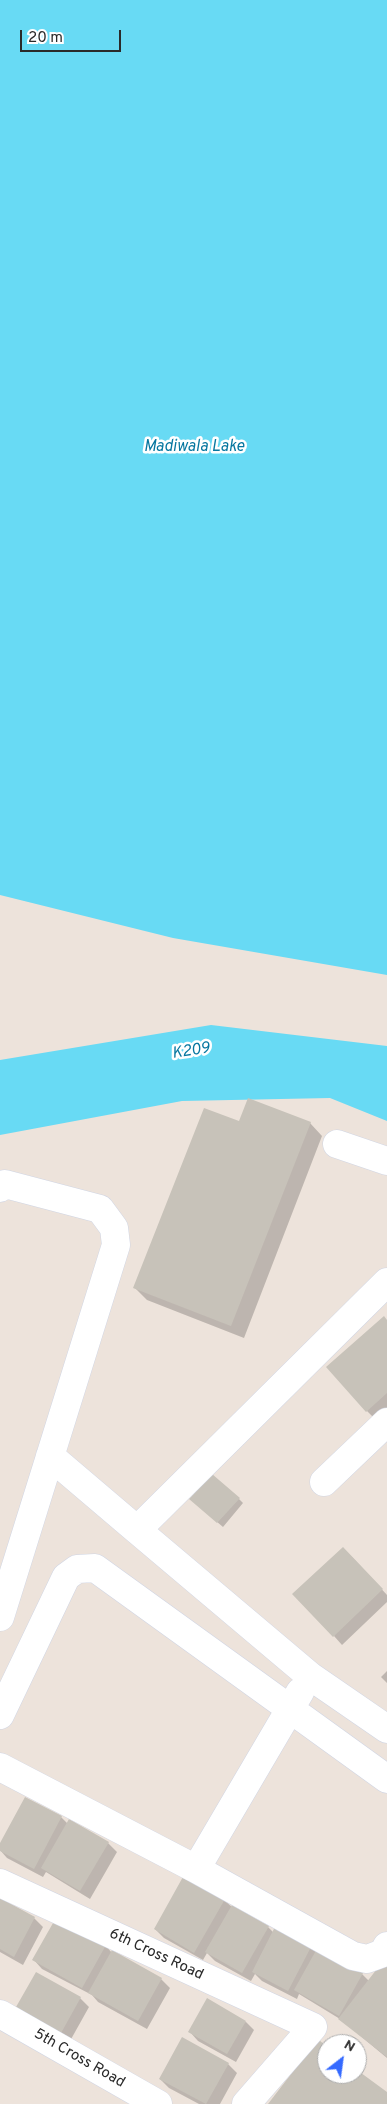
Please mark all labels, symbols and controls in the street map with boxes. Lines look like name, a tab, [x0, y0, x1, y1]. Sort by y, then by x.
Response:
scale bar	[22, 20, 124, 52]
text: 20 m	[28, 29, 63, 48]
water label: Madiwala Lake	[144, 438, 244, 458]
water label: K209	[171, 1040, 211, 1064]
street label: 6th Cross Road	[106, 1925, 206, 1985]
street label: 5th Cross Road	[30, 2026, 128, 2092]
north arrow	[317, 2034, 367, 2084]
text: N	[341, 2037, 358, 2056]

